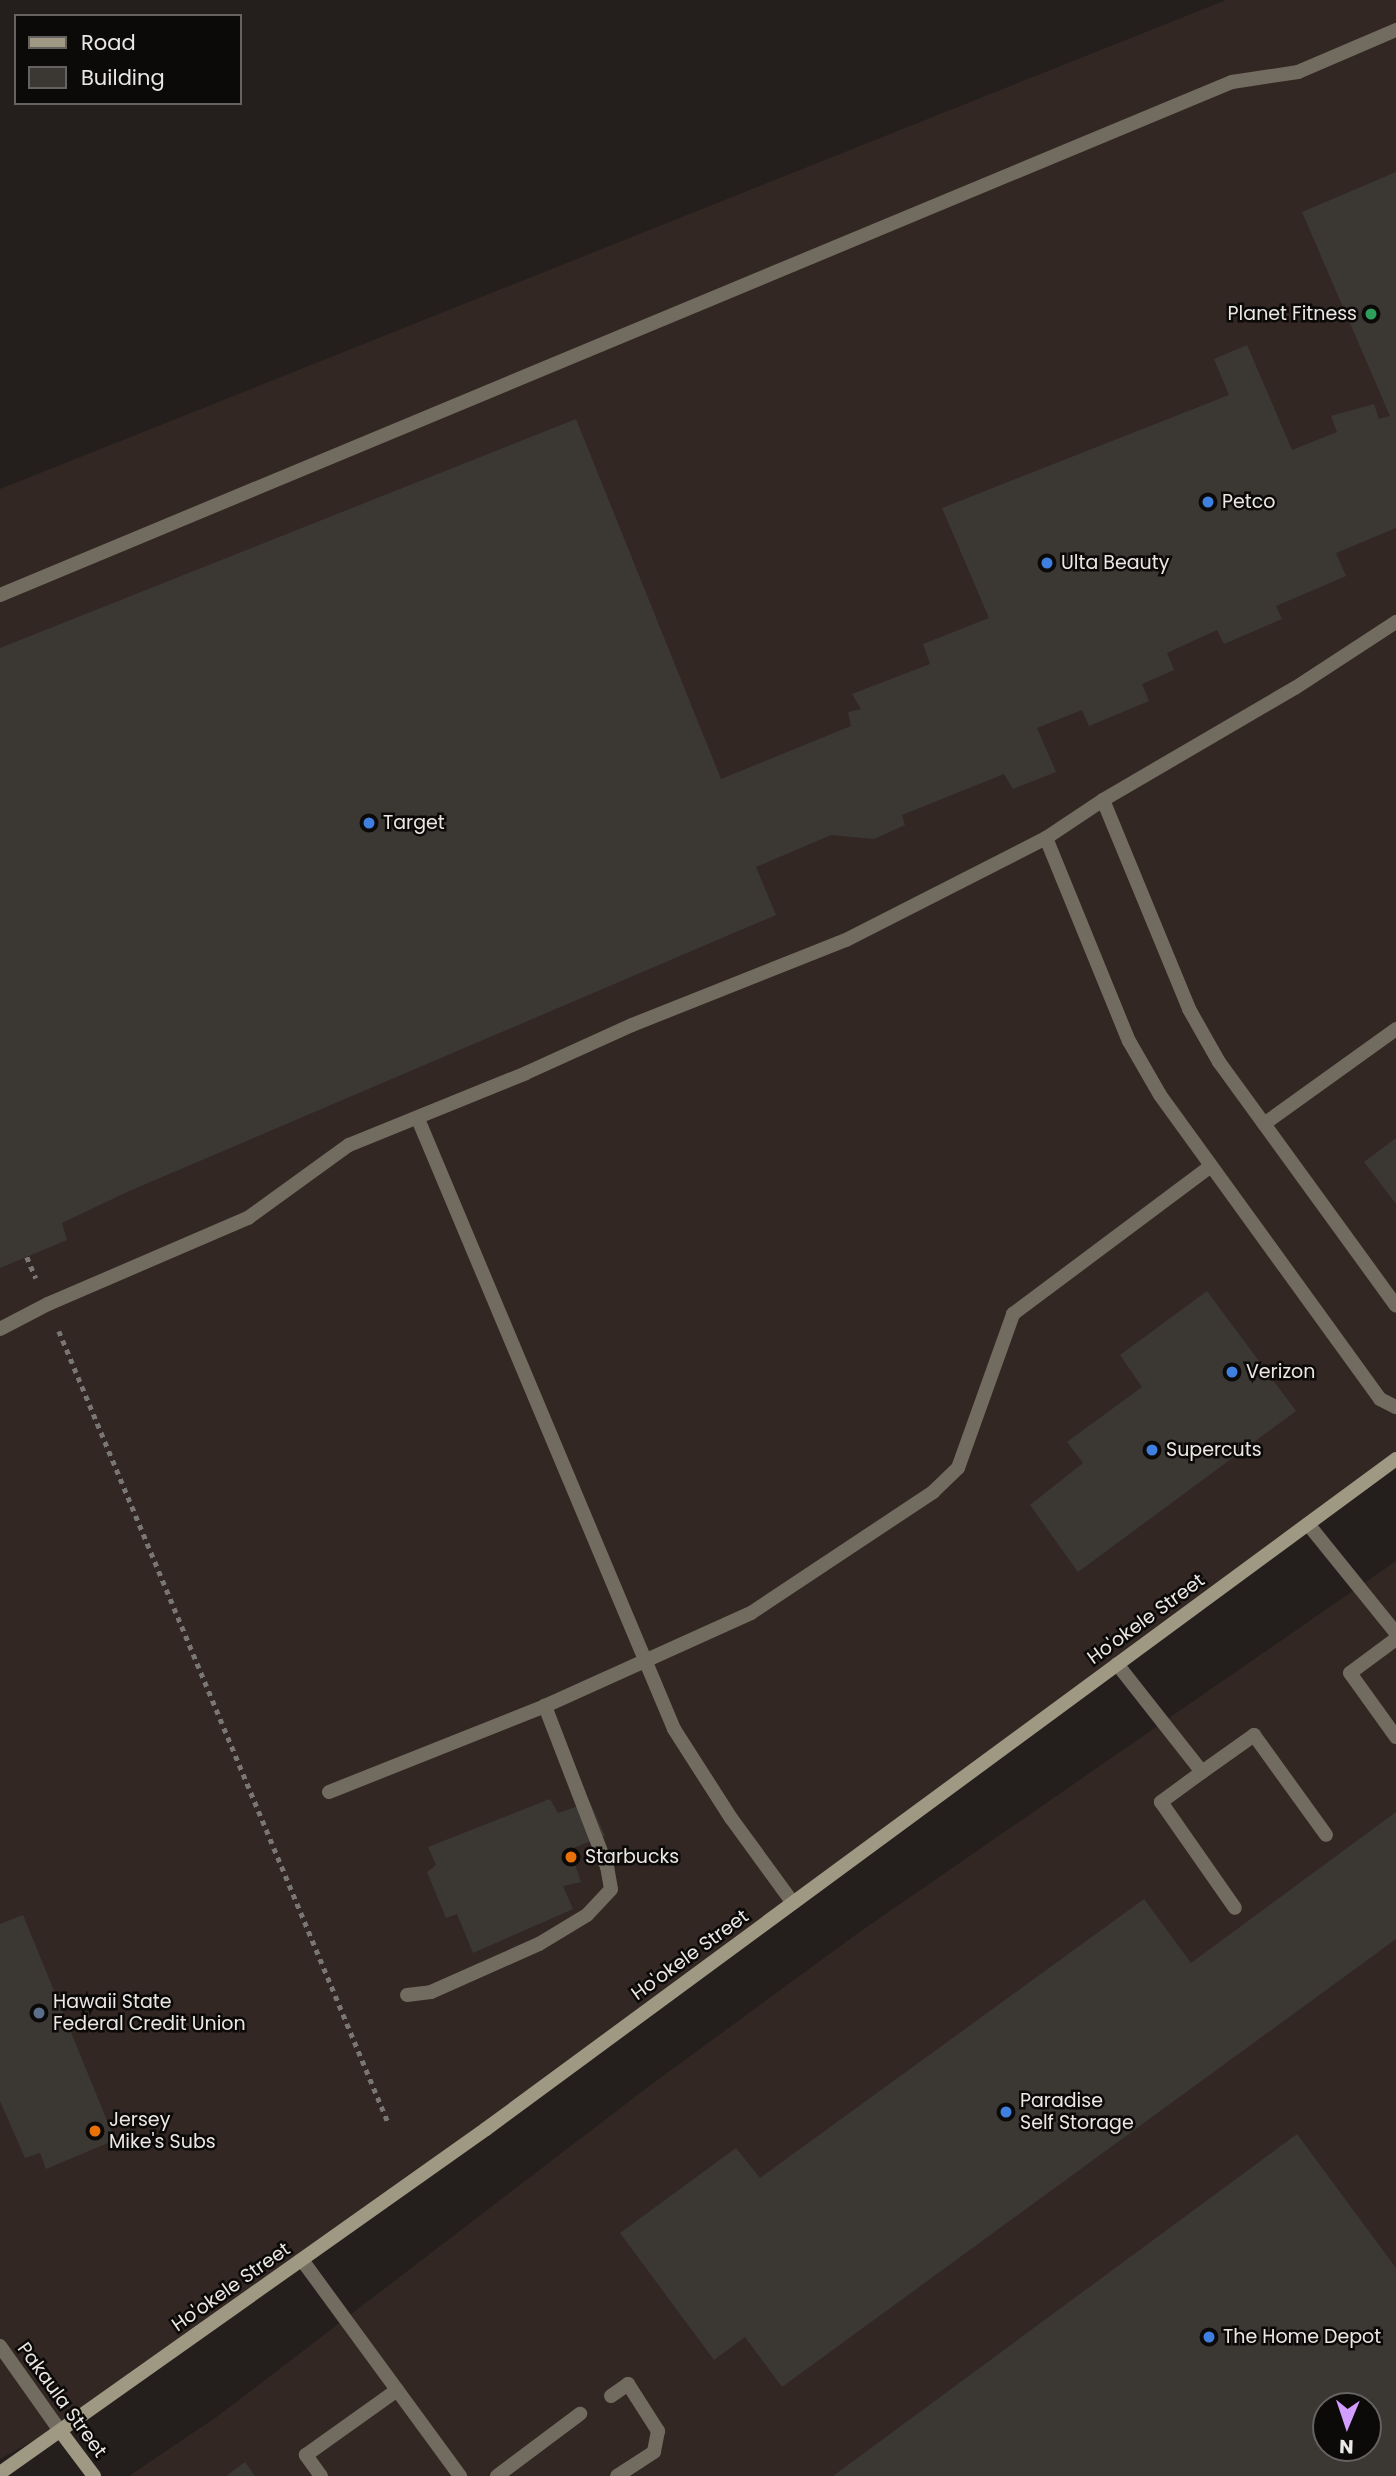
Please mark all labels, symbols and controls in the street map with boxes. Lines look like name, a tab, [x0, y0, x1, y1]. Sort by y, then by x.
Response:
legend	[14, 14, 242, 105]
text: Road	[81, 28, 136, 57]
text: Building	[81, 63, 165, 92]
place label: Planet Fitness	[1228, 303, 1357, 325]
marker: Planet Fitness	[1363, 306, 1379, 322]
place label: Petco	[1222, 491, 1275, 513]
marker: Petco	[1200, 494, 1216, 510]
place label: Ulta Beauty	[1061, 552, 1169, 574]
marker: Ulta Beauty	[1039, 555, 1055, 571]
place label: Target	[383, 812, 445, 834]
marker: Target	[361, 815, 377, 831]
place label: Verizon	[1246, 1361, 1315, 1383]
marker: Verizon	[1224, 1364, 1240, 1380]
place label: Supercuts	[1166, 1439, 1262, 1461]
marker: Supercuts	[1144, 1442, 1160, 1458]
street label: Ho'okele Street	[1083, 1569, 1209, 1669]
place label: Starbucks	[585, 1846, 679, 1868]
marker: Starbucks	[563, 1849, 579, 1865]
street label: Ho'okele Street	[627, 1905, 753, 2005]
place label: Hawaii State Federal Credit Union	[53, 1991, 246, 2035]
marker: Hawaii State Federal Credit Union	[31, 2005, 47, 2021]
place label: Paradise Self Storage	[1020, 2090, 1134, 2134]
marker: Paradise Self Storage	[998, 2104, 1014, 2120]
place label: Jersey Mike's Subs	[109, 2109, 216, 2153]
marker: Jersey Mike's Subs	[87, 2123, 103, 2139]
street label: Ho'okele Street	[167, 2238, 295, 2336]
place label: The Home Depot	[1223, 2326, 1381, 2348]
marker: The Home Depot	[1201, 2329, 1217, 2345]
street label: Pakaula Street	[13, 2338, 111, 2462]
north arrow	[1312, 2392, 1382, 2462]
text: N	[1339, 2433, 1354, 2460]

